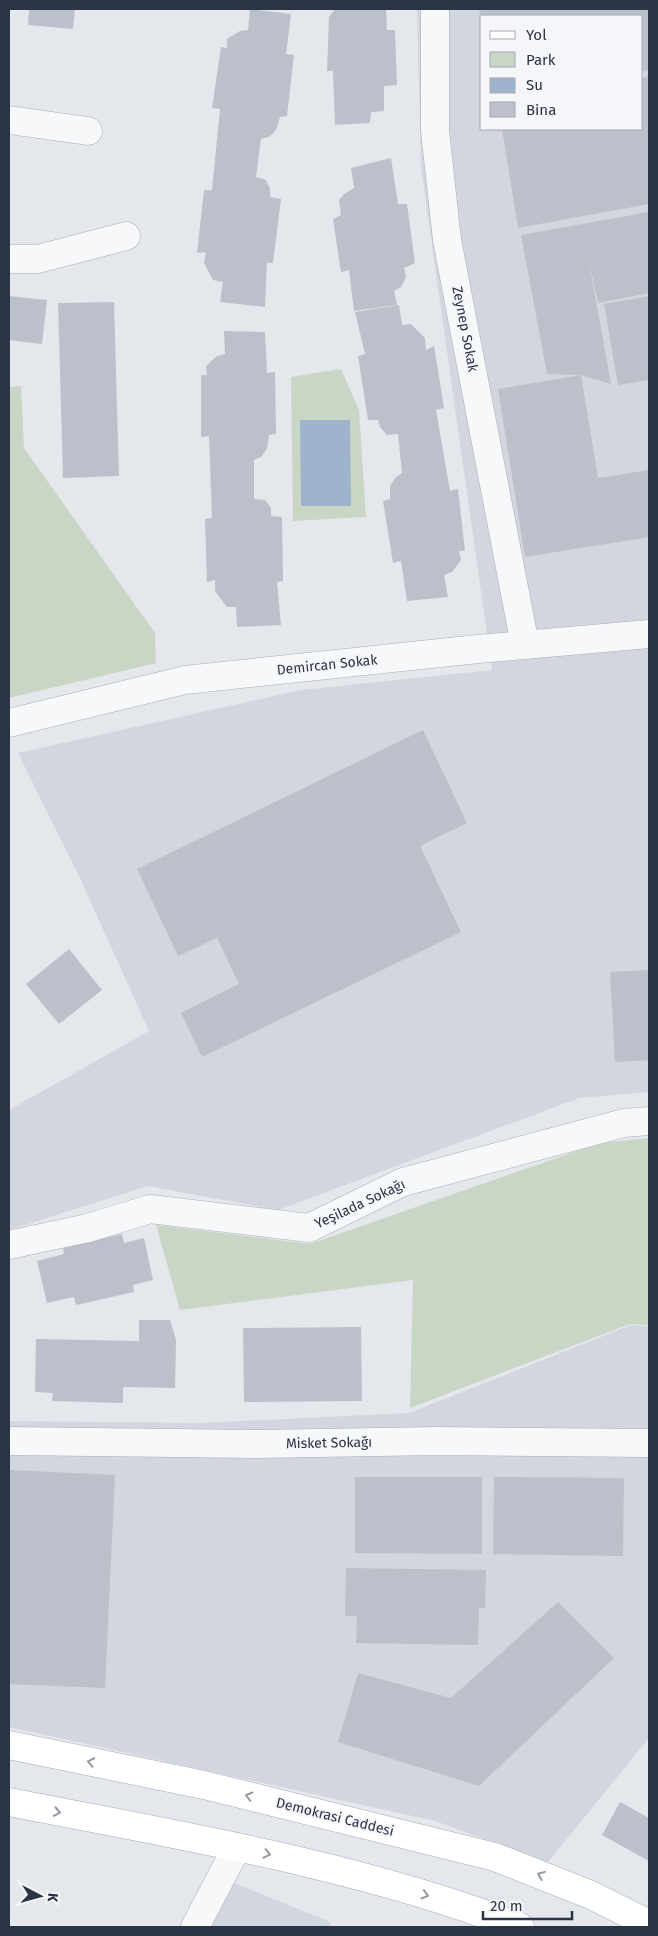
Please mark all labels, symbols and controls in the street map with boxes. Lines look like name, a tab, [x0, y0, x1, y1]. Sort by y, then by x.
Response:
legend	[480, 15, 643, 130]
text: Yol	[526, 26, 547, 44]
text: Park	[526, 51, 556, 69]
text: Su	[526, 76, 543, 94]
text: Bina	[526, 101, 556, 119]
street label: Zeynep Sokak	[448, 285, 482, 374]
street label: Demircan Sokak	[276, 651, 379, 679]
street label: Yeşilada Sokağı	[312, 1176, 408, 1232]
street label: Misket Sokağı	[286, 1434, 372, 1452]
one-way arrow	[86, 1757, 95, 1768]
one-way arrow	[245, 1791, 254, 1802]
street label: Demokrasi Caddesi	[274, 1794, 396, 1840]
one-way arrow	[52, 1806, 61, 1816]
one-way arrow	[263, 1848, 272, 1859]
north arrow	[15, 1871, 65, 1921]
one-way arrow	[537, 1871, 546, 1882]
scale bar	[483, 1888, 572, 1920]
one-way arrow	[420, 1890, 428, 1900]
text: K	[43, 1892, 61, 1904]
text: 20 m	[490, 1897, 523, 1915]

